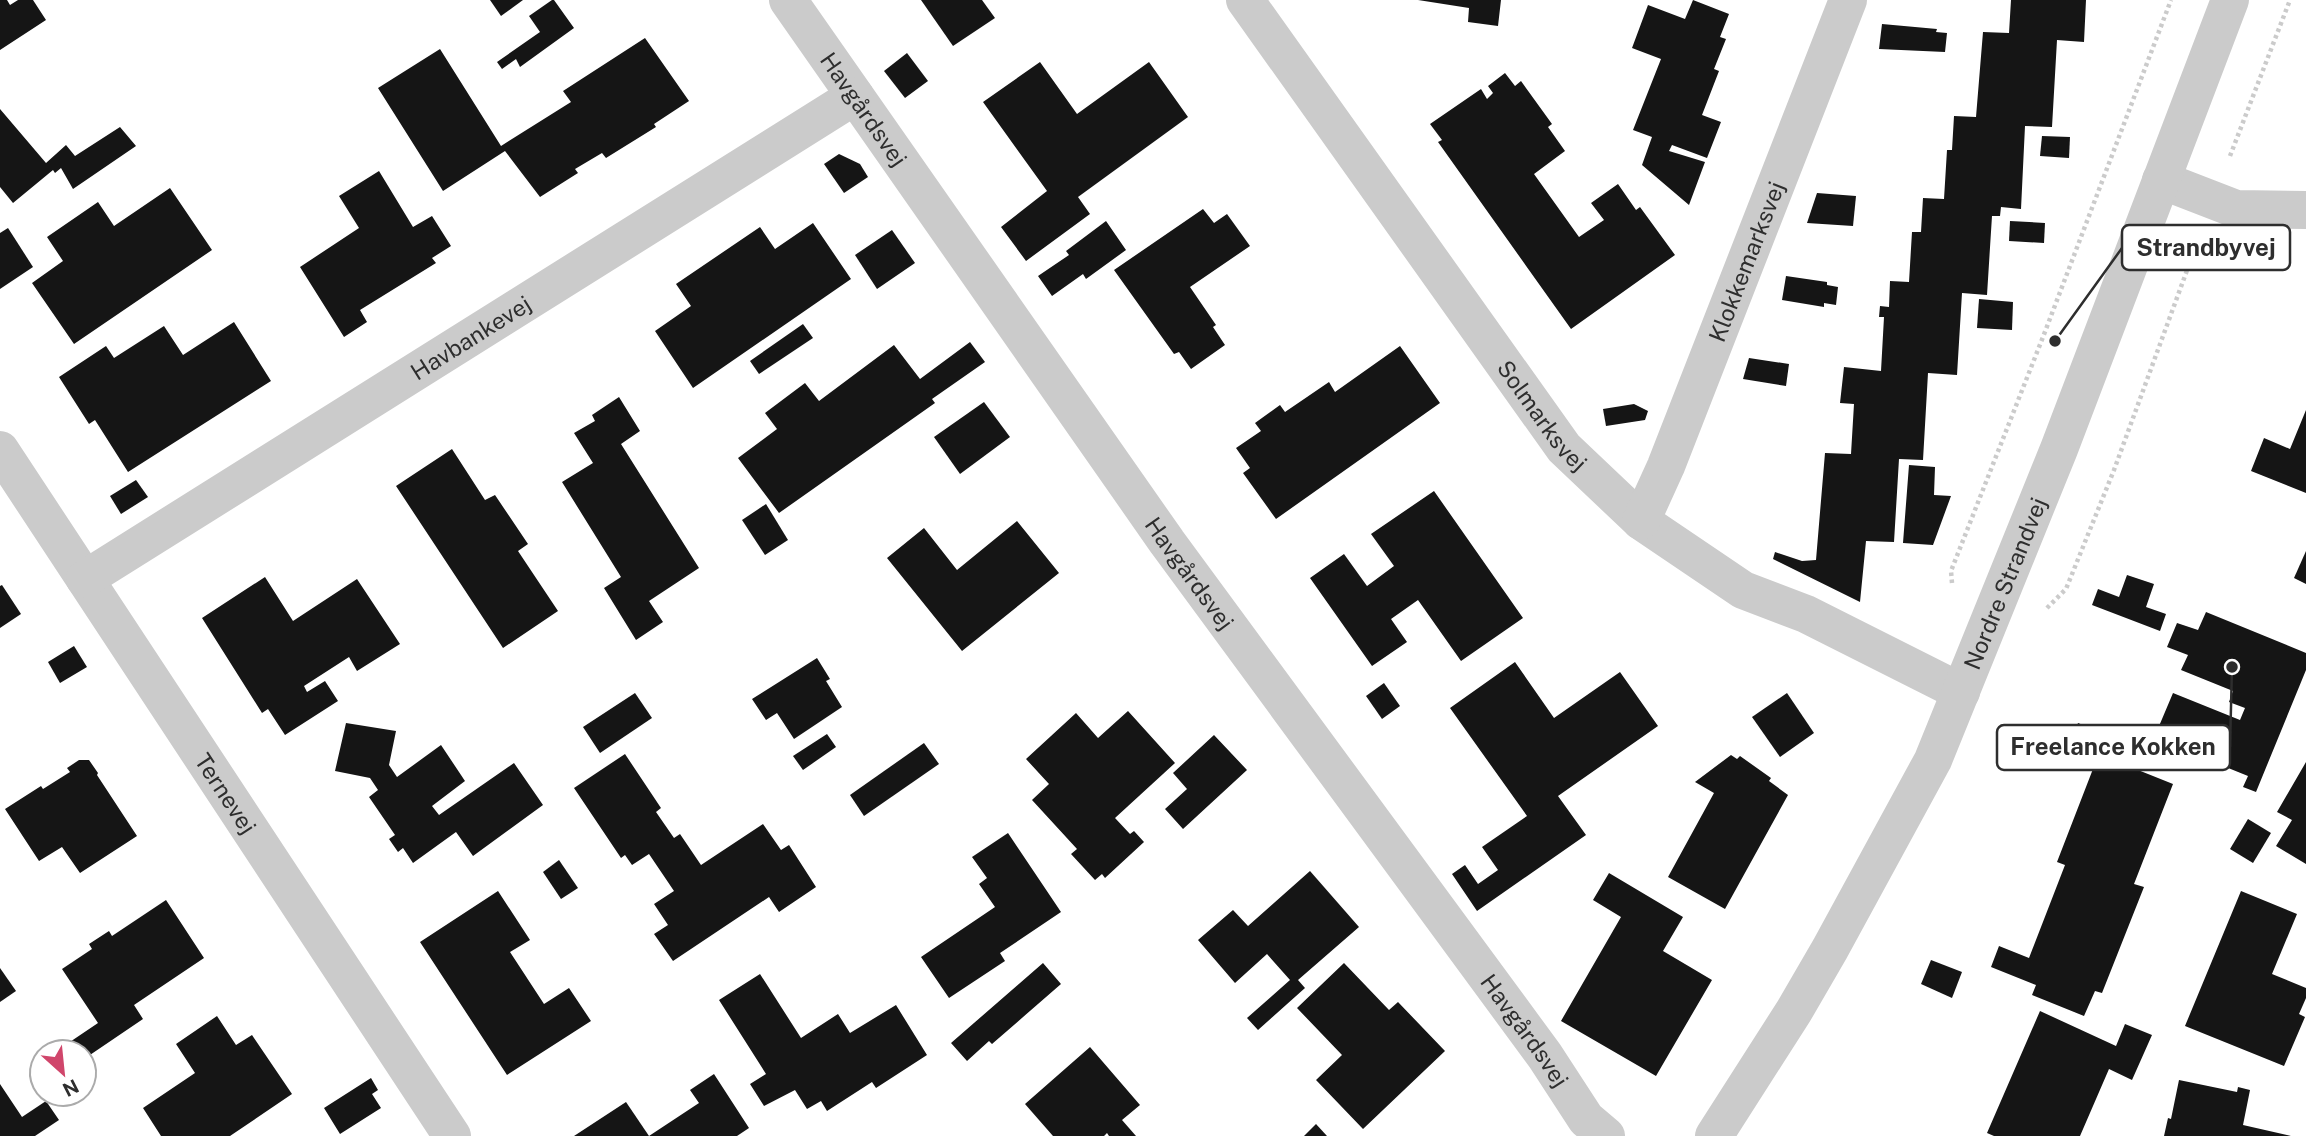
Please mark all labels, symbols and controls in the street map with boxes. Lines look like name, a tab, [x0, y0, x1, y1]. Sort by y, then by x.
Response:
street label: Havgårdsvej	[815, 47, 913, 171]
street label: Klokkemarksvej	[1702, 177, 1789, 345]
callout: Strandbyvej	[2122, 225, 2290, 270]
text: Strandbyvej	[2136, 233, 2276, 261]
street label: Havbankevej	[405, 289, 536, 385]
street label: Solmarksvej	[1492, 355, 1593, 476]
street label: Nordre Strandvej	[1958, 493, 2051, 673]
street label: Havgårdsvej	[1140, 512, 1240, 634]
callout: Freelance Kokken	[1997, 725, 2230, 770]
text: Freelance Kokken	[2010, 732, 2216, 760]
street label: Ternevej	[190, 748, 262, 838]
street label: Havgårdsvej	[1476, 969, 1575, 1092]
north arrow	[28, 1038, 98, 1108]
text: N	[59, 1075, 82, 1101]

